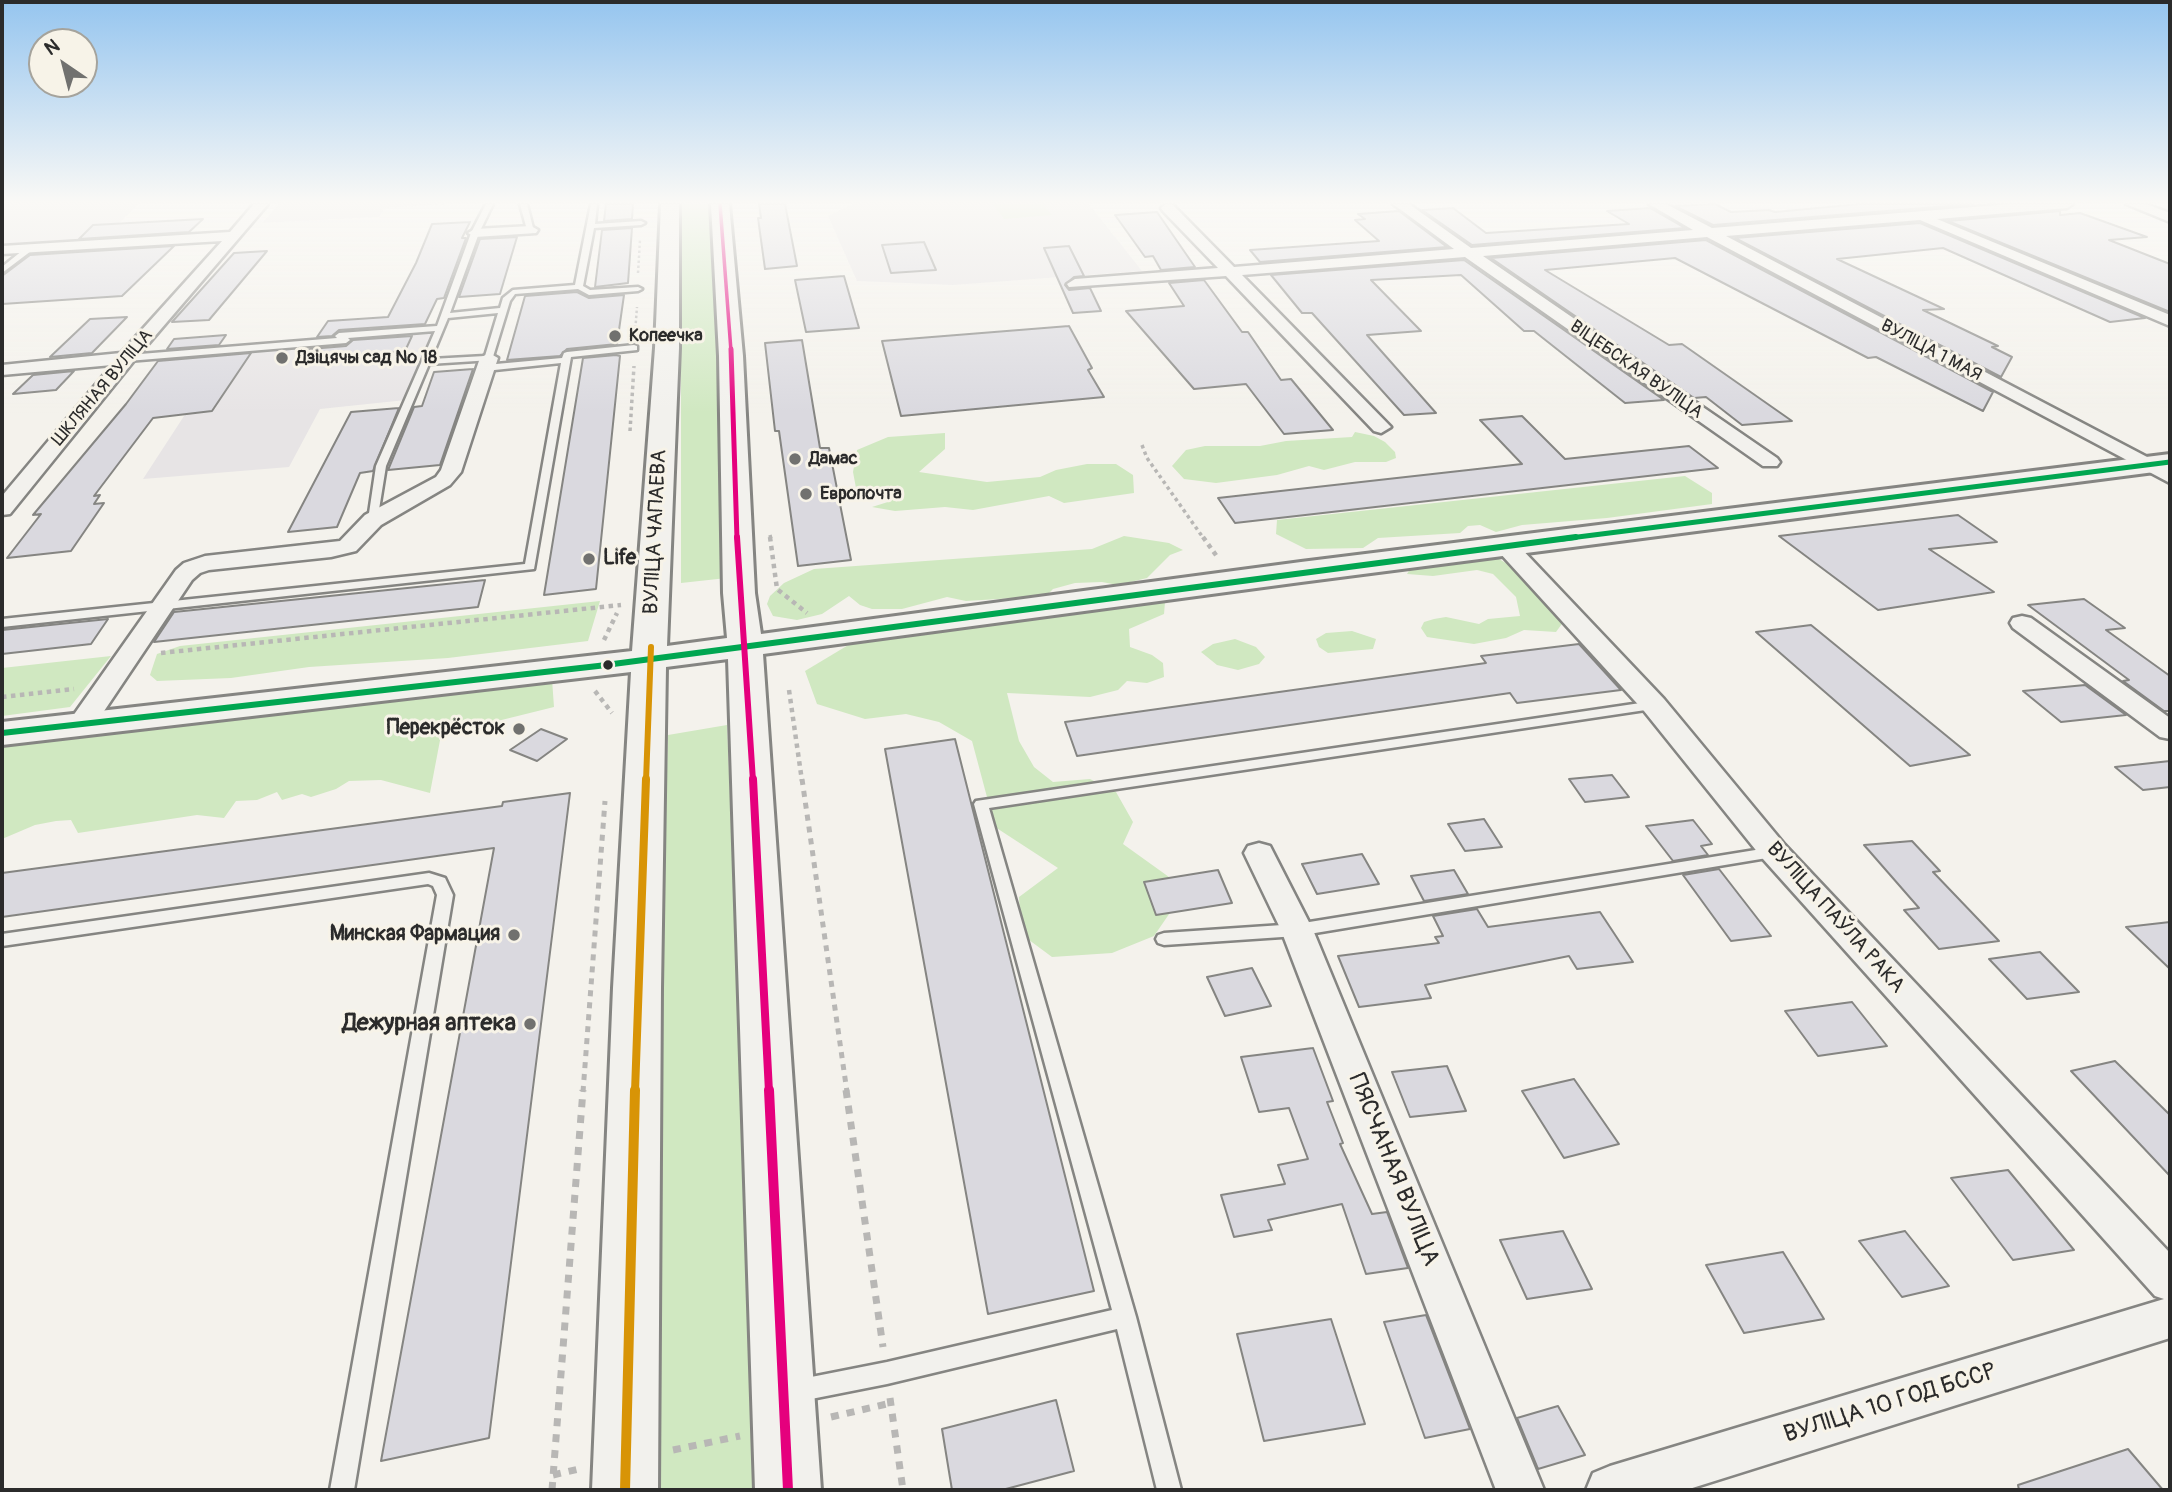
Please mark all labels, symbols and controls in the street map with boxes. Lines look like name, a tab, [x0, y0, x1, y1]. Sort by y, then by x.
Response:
north arrow	[28, 28, 98, 98]
text: N	[40, 34, 64, 61]
street label: ВУЛІЦА 1 МАЯ	[1877, 315, 1985, 387]
street label: ВІЦЕБСКАЯ ВУЛІЦА	[1566, 316, 1706, 424]
place label: Копеечка	[629, 325, 703, 347]
street label: ШКЛЯНАЯ ВУЛІЦА	[48, 326, 158, 450]
marker: Копеечка	[607, 328, 623, 344]
place label: Дзіцячы сад № 18	[296, 347, 437, 369]
marker: Дзіцячы сад № 18	[274, 350, 290, 366]
place label: Дамас	[809, 448, 858, 470]
street label: ВУЛІЦА ЧАПАЕВА	[639, 449, 673, 615]
marker: Дамас	[787, 451, 803, 467]
place label: Европочта	[820, 483, 902, 505]
marker: Европочта	[798, 486, 814, 502]
place label: Life	[603, 546, 636, 572]
marker: Life	[581, 551, 597, 567]
unlabelled marker	[601, 658, 615, 672]
place label: Перекрёсток	[387, 716, 505, 742]
marker: Перекрёсток	[511, 721, 527, 737]
street label: ВУЛІЦА ПАЎЛА РАКА	[1761, 837, 1909, 999]
place label: Минская Фармация	[330, 922, 500, 948]
marker: Минская Фармация	[506, 927, 522, 943]
place label: Дежурная аптека	[342, 1010, 516, 1038]
marker: Дежурная аптека	[522, 1016, 538, 1032]
street label: ПЯСЧАНАЯ ВУЛІЦА	[1341, 1070, 1445, 1270]
street label: ВУЛІЦА 10 ГОД БССР	[1780, 1358, 2000, 1450]

